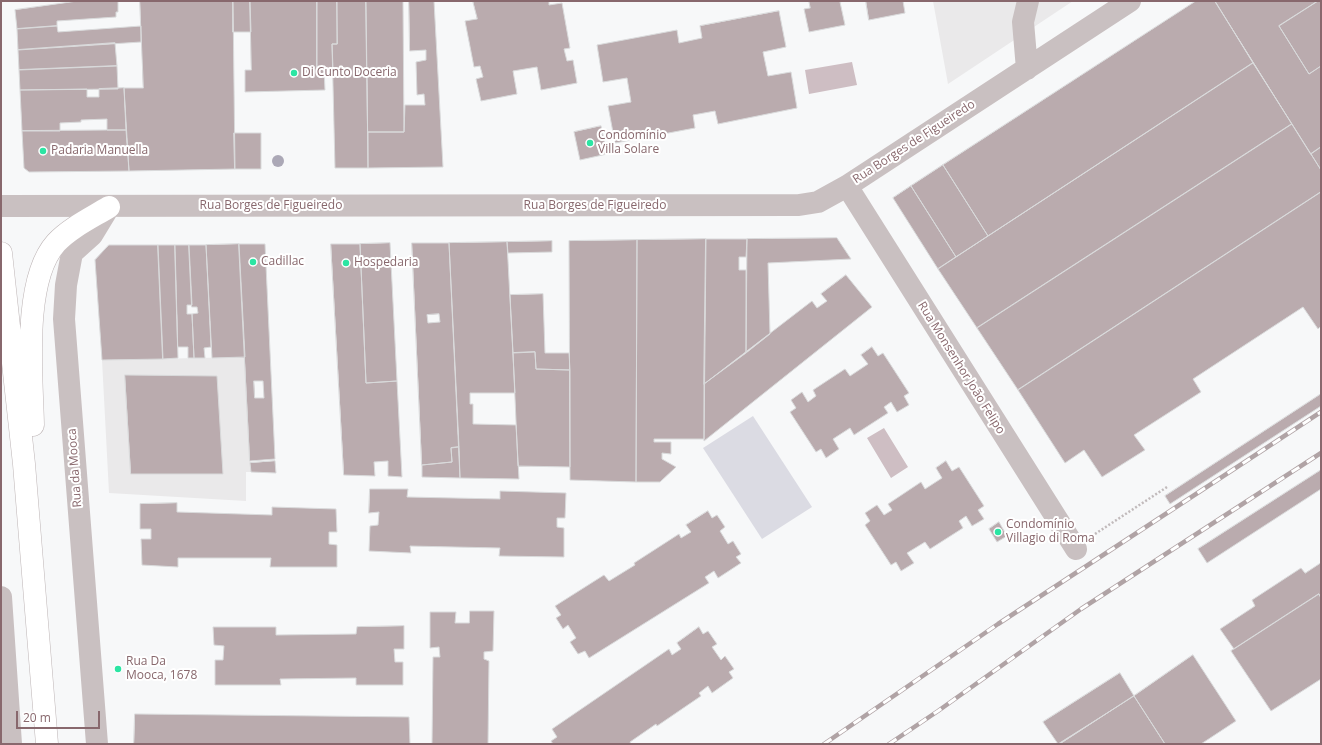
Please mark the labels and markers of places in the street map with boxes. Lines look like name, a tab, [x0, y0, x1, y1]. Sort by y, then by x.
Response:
place label: Di Cunto Doceria	[302, 66, 397, 80]
marker: Di Cunto Doceria	[289, 68, 299, 78]
place label: Condomínio Villa Solare	[598, 129, 666, 157]
marker: Condomínio Villa Solare	[585, 138, 595, 148]
place label: Padaria Manuella	[51, 144, 148, 158]
marker: Padaria Manuella	[38, 146, 48, 156]
place label: Cadillac	[261, 255, 304, 269]
place label: Hospedaria	[354, 256, 418, 270]
marker: Cadillac	[248, 257, 258, 267]
marker: Hospedaria	[341, 258, 351, 268]
place label: Condomínio Villagio di Roma	[1006, 518, 1095, 546]
marker: Condomínio Villagio di Roma	[993, 527, 1003, 537]
place label: Rua Da Mooca, 1678	[126, 655, 197, 683]
marker: Rua Da Mooca, 1678	[113, 664, 123, 674]

